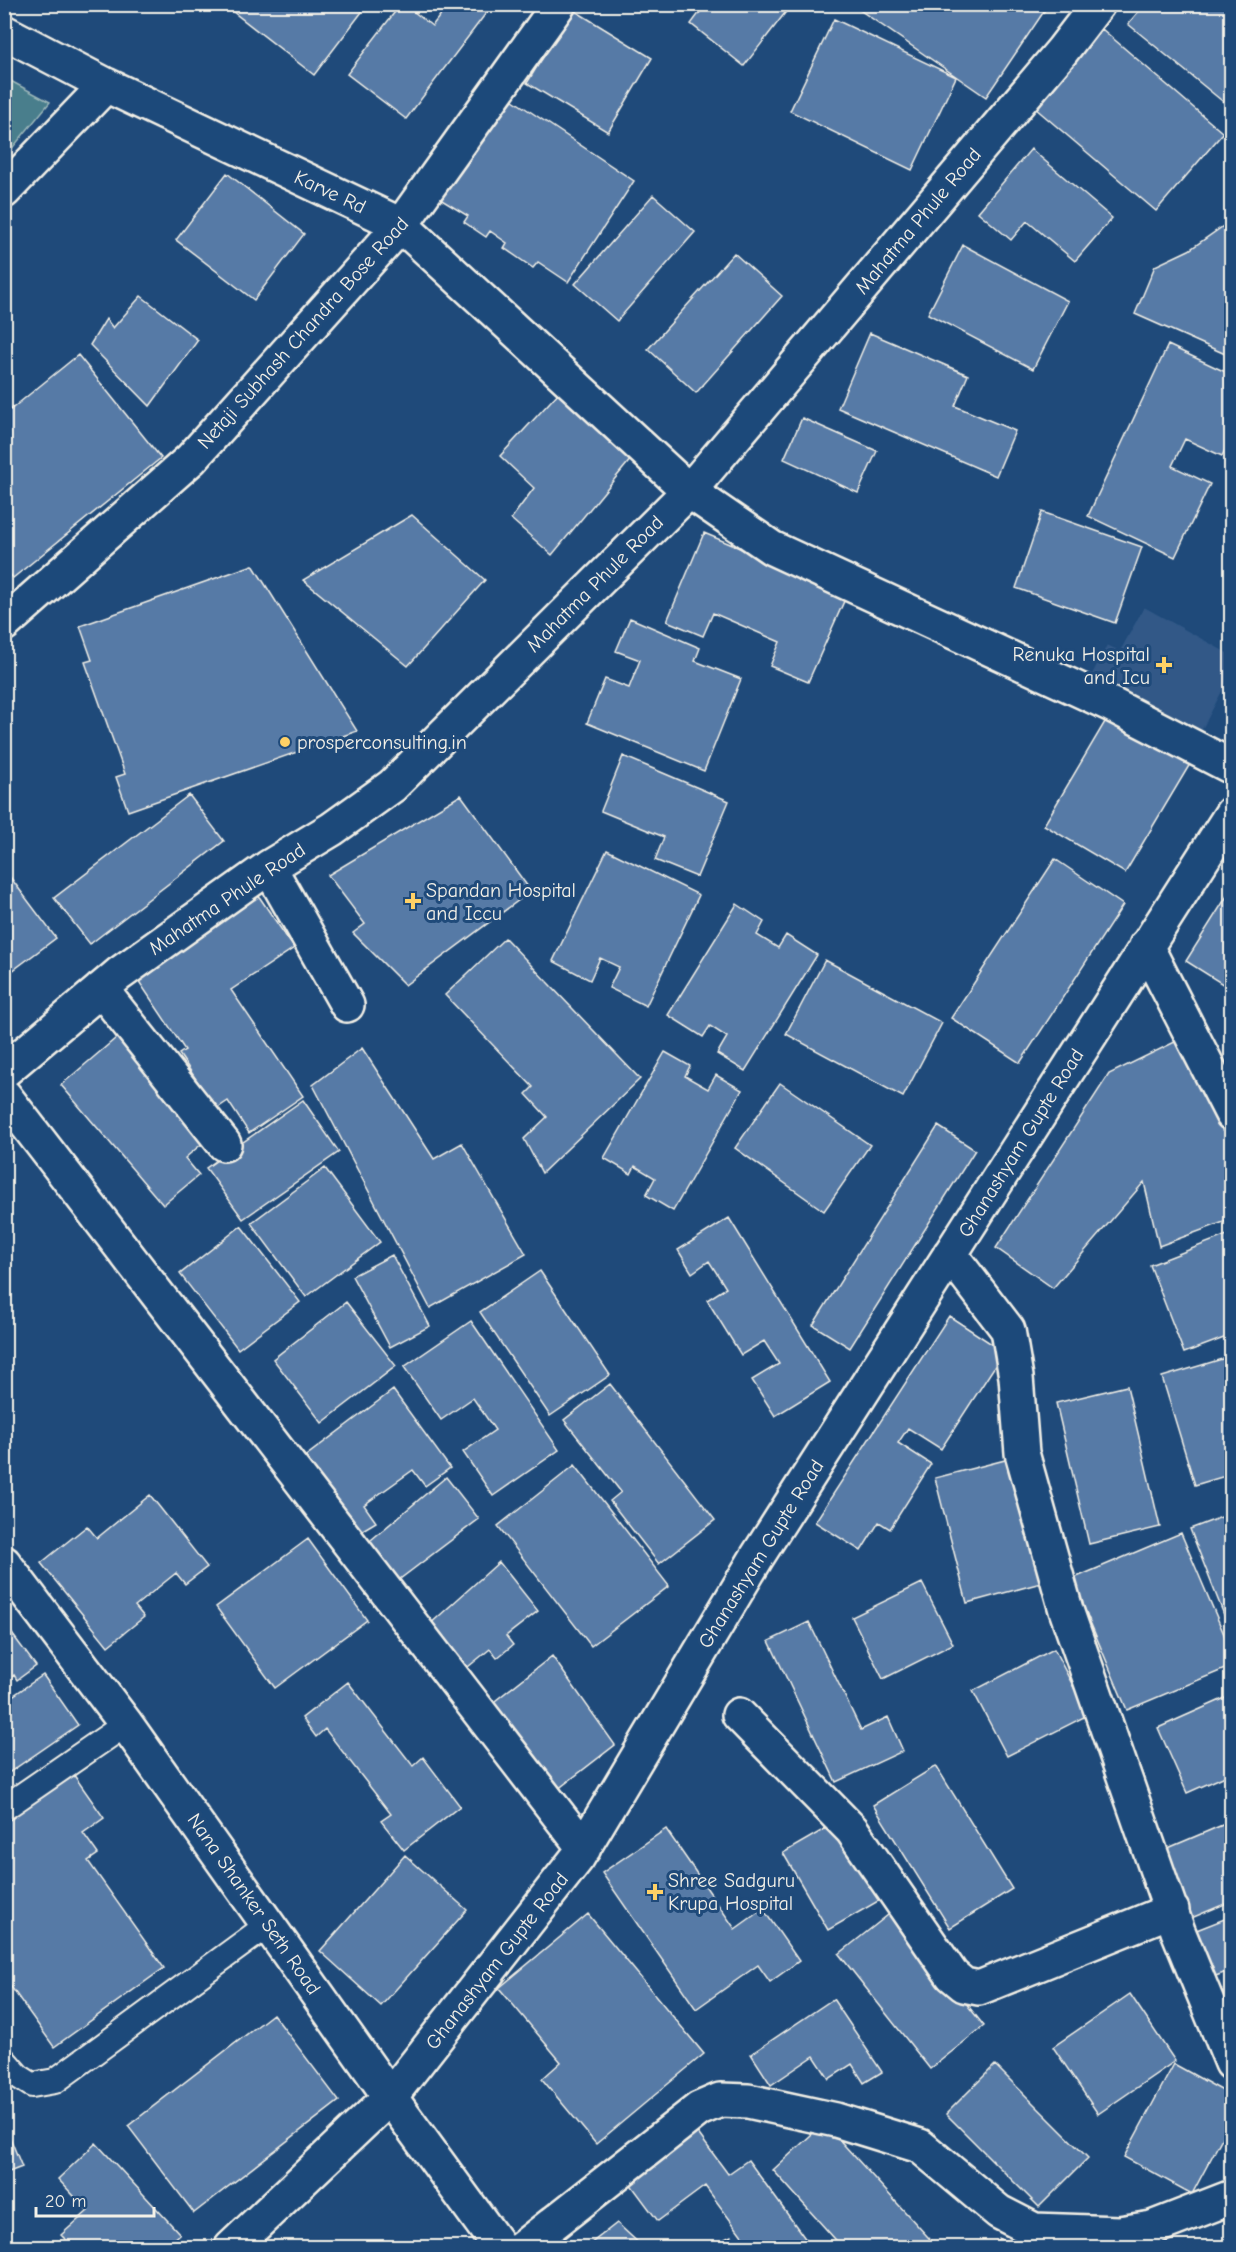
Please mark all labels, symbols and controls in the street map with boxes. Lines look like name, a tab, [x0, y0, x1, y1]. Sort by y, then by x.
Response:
street label: Mahatma Phule Road	[850, 143, 986, 299]
street label: Karve Rd	[291, 165, 369, 219]
street label: Netaji Subhash Chandra Bose Road	[193, 212, 413, 454]
street label: Mahatma Phule Road	[522, 511, 668, 657]
place label: Renuka Hospital and Icu	[1013, 643, 1150, 689]
marker: Renuka Hospital and Icu	[1155, 656, 1173, 674]
place label: prosperconsulting.in	[297, 731, 467, 754]
marker: prosperconsulting.in	[278, 735, 292, 749]
street label: Mahatma Phule Road	[144, 838, 310, 960]
place label: Spandan Hospital and Iccu	[426, 879, 576, 925]
marker: Spandan Hospital and Iccu	[404, 892, 422, 910]
street label: Ghanashyam Gupte Road	[953, 1044, 1089, 1242]
street label: Ghanashyam Gupte Road	[693, 1455, 829, 1653]
street label: Nana Shanker Seth Road	[183, 1809, 325, 1999]
street label: Ghanashyam Gupte Road	[421, 1868, 573, 2054]
place label: Shree Sadguru Krupa Hospital	[668, 1869, 795, 1915]
marker: Shree Sadguru Krupa Hospital	[646, 1883, 664, 1901]
scale bar	[36, 2180, 154, 2218]
text: 20 m	[45, 2191, 86, 2212]

